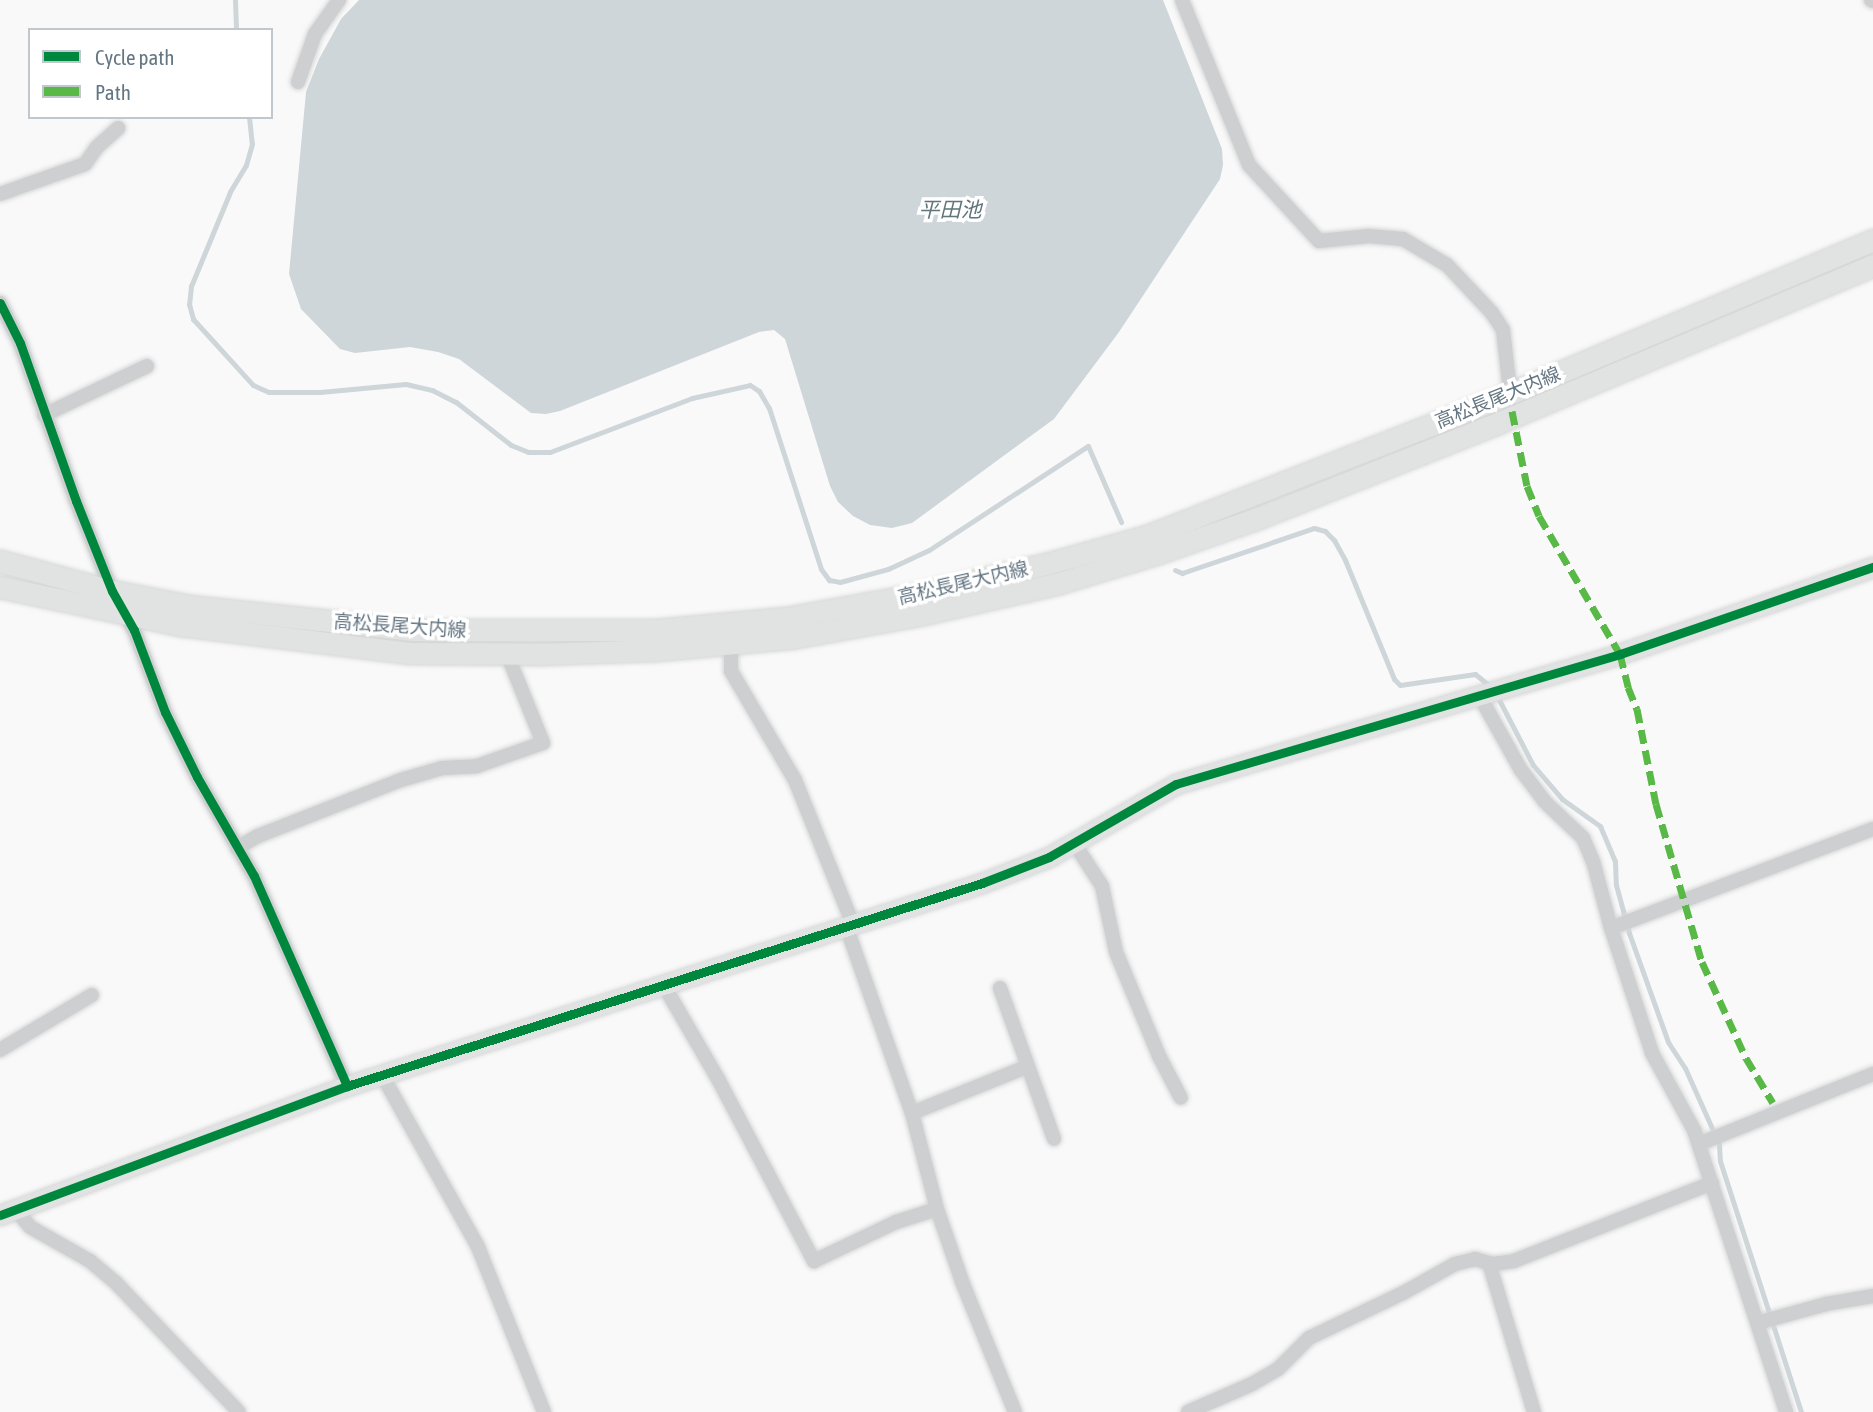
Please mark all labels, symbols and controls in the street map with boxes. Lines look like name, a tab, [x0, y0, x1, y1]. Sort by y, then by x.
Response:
legend	[28, 28, 273, 119]
text: Cycle path	[95, 45, 174, 69]
text: Path	[95, 80, 131, 104]
water label: 平田池	[919, 196, 981, 222]
street label: 高松長尾大内線	[1432, 363, 1564, 433]
street label: 高松長尾大内線	[896, 557, 1030, 609]
street label: 高松長尾大内線	[333, 610, 467, 642]

